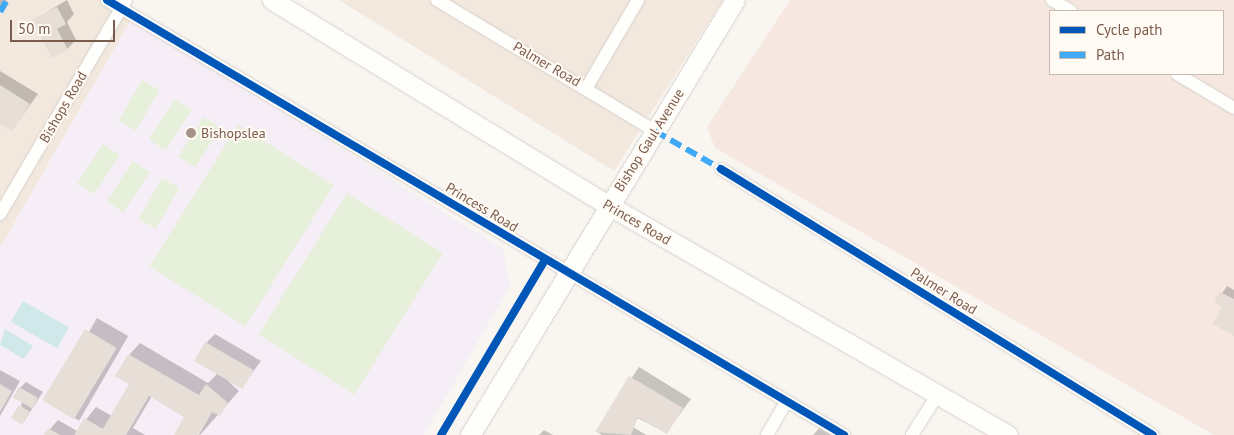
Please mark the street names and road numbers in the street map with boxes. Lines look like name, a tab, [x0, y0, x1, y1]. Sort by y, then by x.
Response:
street label: Palmer Road	[510, 38, 584, 90]
street label: Bishops Road	[36, 68, 90, 146]
street label: Bishop Gaul Avenue	[610, 85, 688, 195]
street label: Princess Road	[443, 179, 521, 235]
street label: Princes Road	[600, 196, 674, 248]
street label: Palmer Road	[908, 264, 980, 318]

